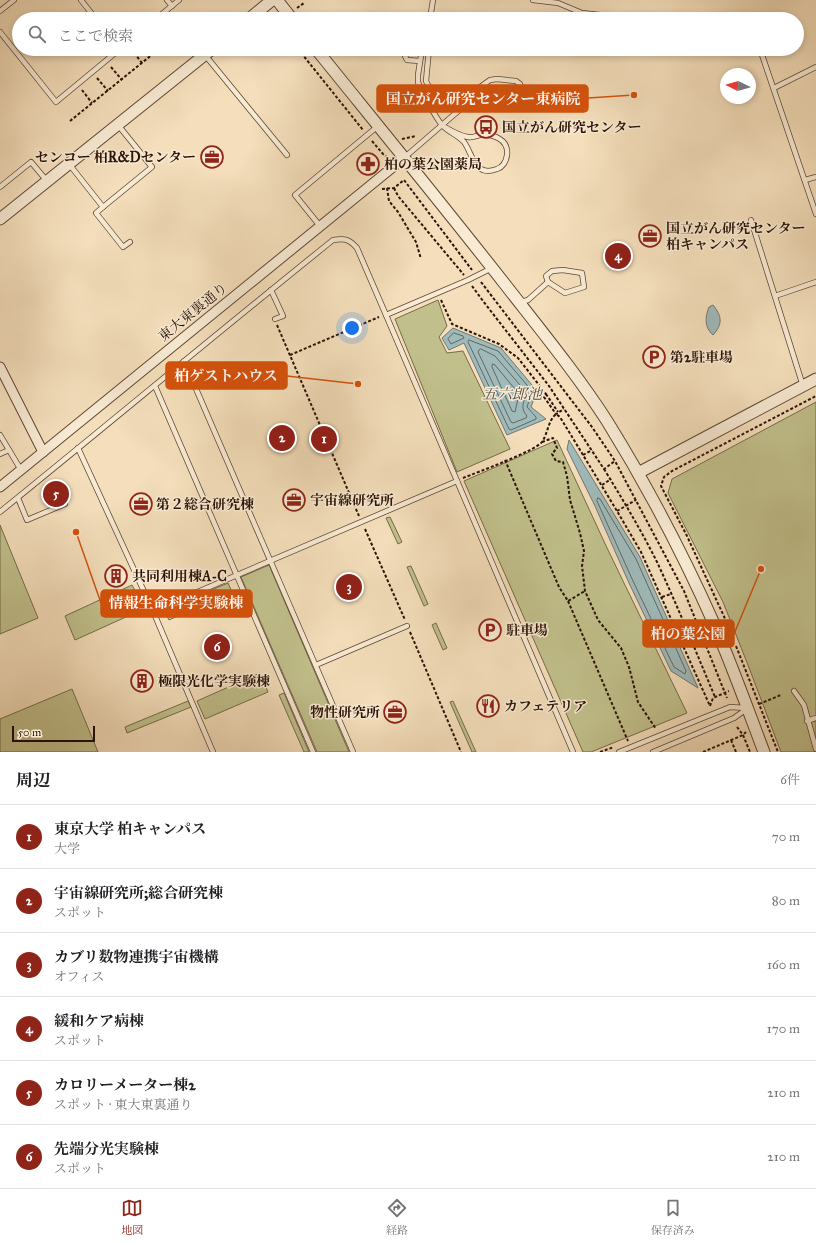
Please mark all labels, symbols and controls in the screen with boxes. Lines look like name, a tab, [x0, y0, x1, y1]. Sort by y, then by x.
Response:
search box	[12, 12, 804, 56]
icon: search	[26, 23, 48, 45]
text: ここで検索	[58, 27, 133, 45]
north arrow	[720, 68, 756, 104]
callout: 国立がん研究センター東病院	[377, 85, 588, 112]
text: 国立がん研究センター東病院	[386, 90, 580, 108]
bus stop icon: 国立がん研究センター	[473, 114, 499, 140]
place label: 国立がん研究センター	[502, 119, 641, 136]
office icon: センコー 柏R&Dセンター	[199, 144, 225, 170]
place label: センコー 柏R&Dセンター	[35, 149, 196, 166]
pharmacy icon: 柏の葉公園薬局	[355, 151, 381, 177]
place label: 柏の葉公園薬局	[384, 156, 482, 173]
place label: 国立がん研究センター 柏キャンパス	[666, 220, 805, 253]
office icon: 国立がん研究センター 柏キャンパス	[637, 223, 663, 249]
pin: 4	[605, 241, 631, 271]
street label: 東大東裏通り	[155, 279, 231, 345]
your location	[342, 318, 362, 338]
parking icon: 第2駐車場	[641, 344, 667, 370]
place label: 第2駐車場	[670, 349, 733, 366]
callout: 柏ゲストハウス	[166, 362, 287, 389]
text: 柏ゲストハウス	[174, 367, 278, 385]
water label: 五六郎池	[482, 385, 544, 403]
pin: 2	[269, 423, 295, 453]
pin: 1	[311, 424, 337, 454]
pin: 5	[43, 479, 69, 509]
office icon: 宇宙線研究所	[281, 487, 307, 513]
office icon: 第２総合研究棟	[128, 491, 154, 517]
place label: 宇宙線研究所	[310, 492, 394, 509]
place label: 第２総合研究棟	[156, 496, 254, 513]
building icon: 共同利用棟A-C	[103, 563, 129, 589]
place label: 共同利用棟A-C	[132, 568, 227, 585]
pin: 3	[336, 572, 362, 602]
callout: 情報生命科学実験棟	[101, 590, 252, 617]
text: 情報生命科学実験棟	[108, 594, 244, 612]
parking icon: 駐車場	[477, 617, 503, 643]
callout: 柏の葉公園	[643, 620, 734, 647]
place label: 駐車場	[506, 622, 548, 639]
text: 柏の葉公園	[650, 625, 726, 643]
pin: 6	[204, 632, 230, 662]
building icon: 極限光化学実験棟	[129, 668, 155, 694]
place label: 極限光化学実験棟	[158, 673, 270, 690]
restaurant icon: カフェテリア	[475, 693, 501, 719]
place label: カフェテリア	[504, 698, 587, 715]
office icon: 物性研究所	[382, 699, 408, 725]
place label: 物性研究所	[310, 704, 380, 721]
scale bar	[12, 724, 95, 743]
text: 50 m	[18, 726, 41, 739]
text: 周辺	[16, 770, 50, 791]
text: 6件	[780, 772, 800, 788]
text: 東京大学 柏キャンパス	[54, 820, 206, 838]
text: 1	[26, 829, 32, 845]
text: 70 m	[772, 829, 800, 845]
text: 大学	[54, 841, 80, 857]
text: 宇宙線研究所;総合研究棟	[54, 884, 223, 902]
text: 2	[26, 893, 32, 909]
text: 80 m	[772, 893, 800, 909]
text: スポット	[54, 905, 106, 921]
text: カブリ数物連携宇宙機構	[54, 948, 218, 966]
text: 3	[26, 957, 32, 973]
text: 160 m	[767, 957, 800, 973]
text: オフィス	[54, 969, 105, 985]
text: 緩和ケア病棟	[54, 1012, 144, 1030]
text: 4	[25, 1021, 33, 1037]
text: 170 m	[767, 1021, 800, 1037]
text: スポット	[54, 1033, 106, 1049]
text: カロリーメーター棟2	[54, 1076, 196, 1094]
text: 5	[26, 1085, 32, 1101]
text: 210 m	[767, 1085, 800, 1101]
text: スポット · 東大東裏通り	[54, 1097, 192, 1113]
text: 先端分光実験棟	[54, 1140, 159, 1158]
text: 6	[26, 1149, 32, 1165]
text: 210 m	[767, 1149, 800, 1165]
text: スポット	[54, 1161, 106, 1177]
tab: 地図	[121, 1197, 143, 1237]
tab: 経路	[386, 1197, 408, 1237]
tab: 保存済み	[651, 1197, 695, 1237]

